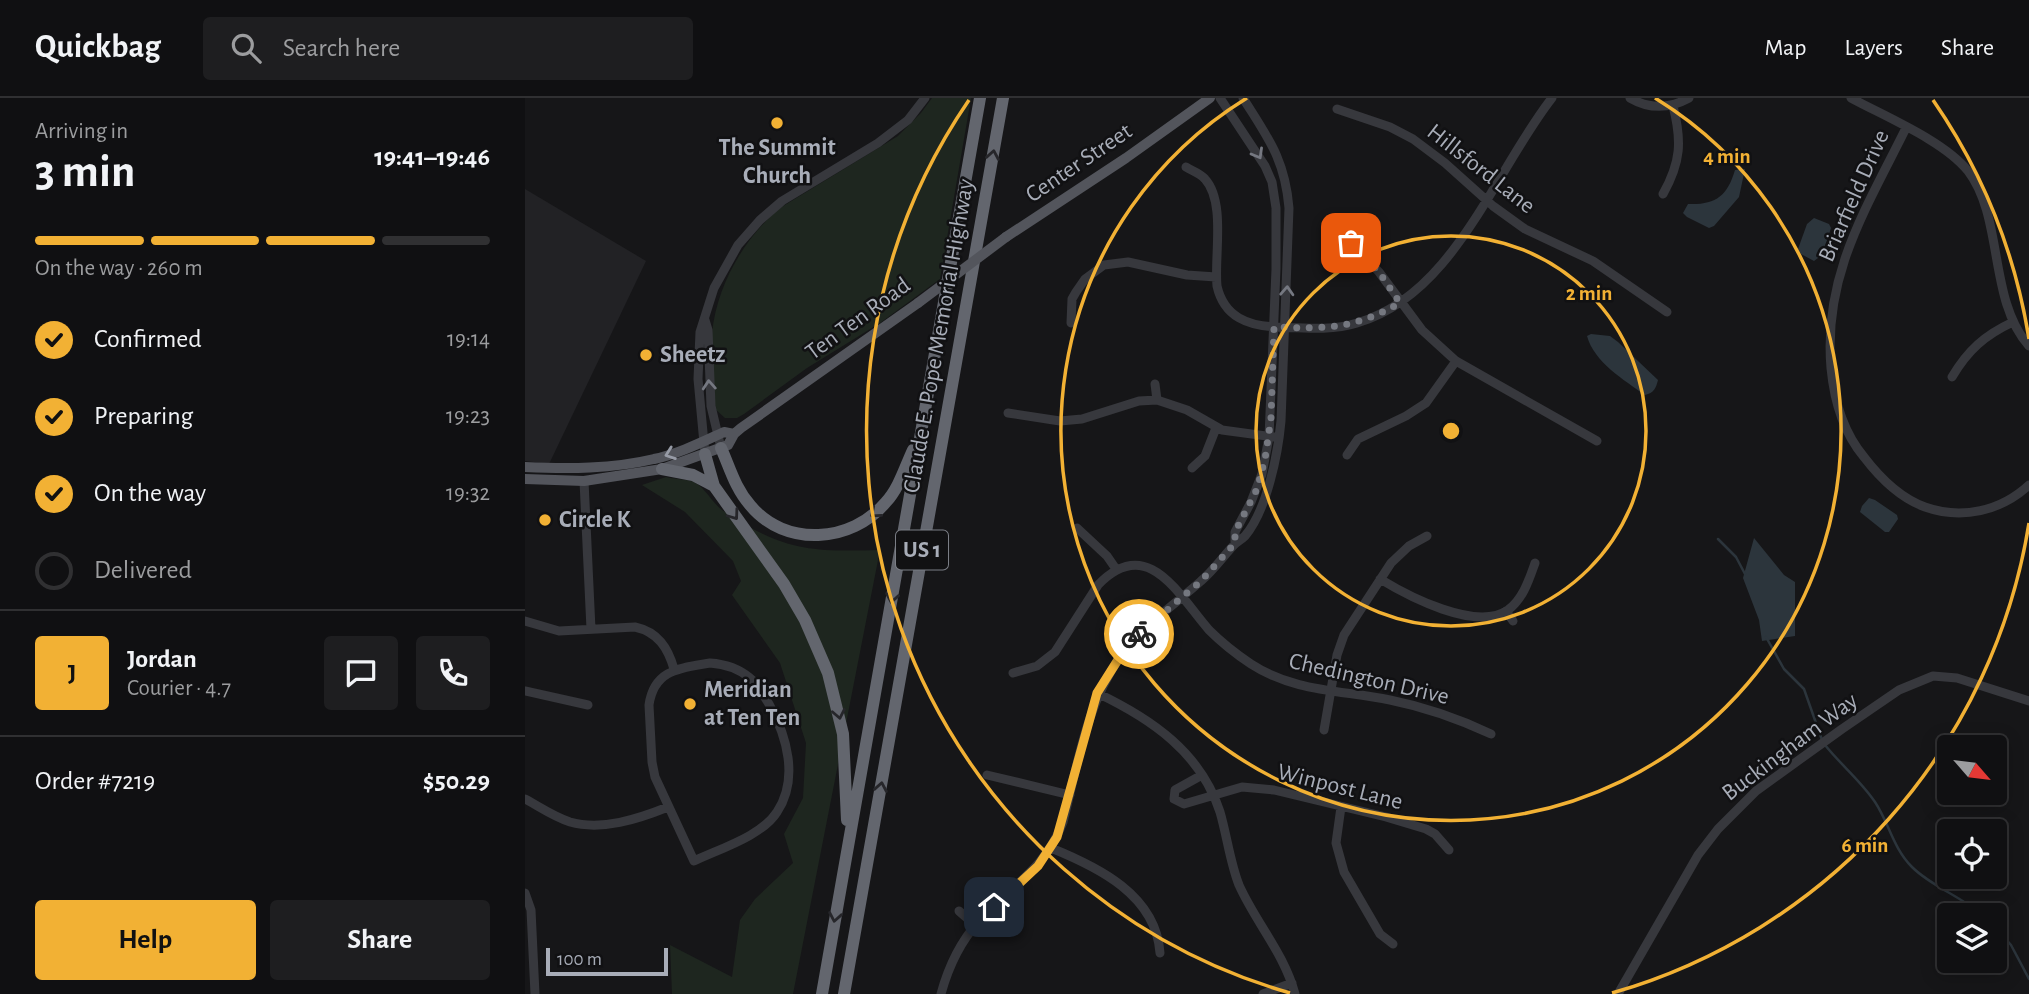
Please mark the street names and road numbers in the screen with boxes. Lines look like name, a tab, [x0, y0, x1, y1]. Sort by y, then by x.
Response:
street label: Center Street	[1022, 119, 1137, 207]
street label: Hillsford Lane	[1422, 120, 1540, 218]
street label: Briarfield Drive	[1814, 127, 1894, 265]
street label: Claude E. Pope Memorial Highway	[900, 177, 978, 495]
street label: Ten Ten Road	[801, 273, 915, 365]
road number: US 1	[896, 530, 948, 570]
street label: Chedington Drive	[1287, 649, 1451, 709]
street label: Buckingham Way	[1718, 688, 1862, 806]
street label: Winpost Lane	[1275, 760, 1405, 814]

